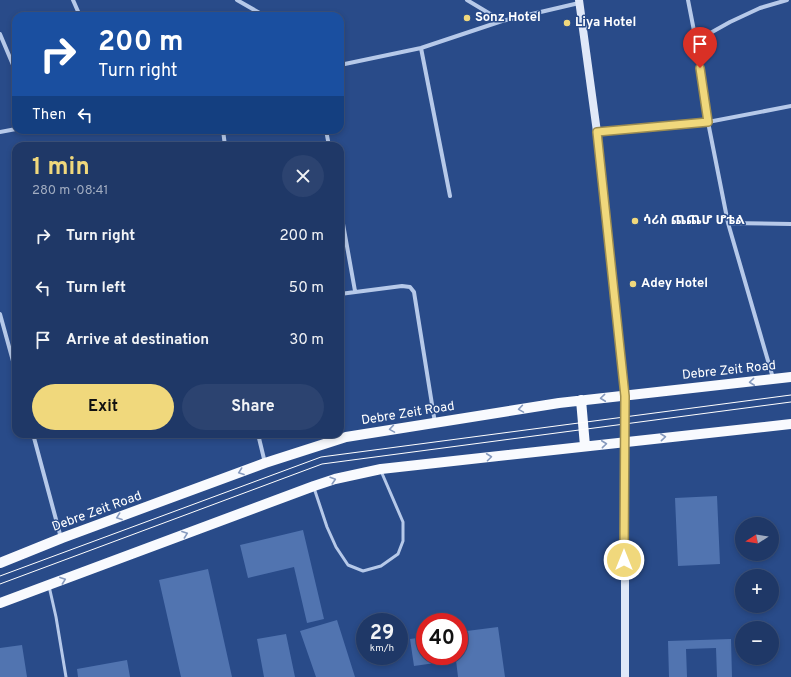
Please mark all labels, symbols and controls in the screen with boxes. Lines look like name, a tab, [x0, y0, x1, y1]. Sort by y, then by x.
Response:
place label: Sonz Hotel	[475, 10, 541, 26]
marker: Sonz Hotel	[462, 13, 472, 23]
place label: Liya Hotel	[575, 15, 636, 31]
marker: Liya Hotel	[562, 18, 572, 28]
text: 200 m	[98, 25, 184, 61]
pin	[683, 27, 717, 68]
icon: right	[32, 28, 84, 80]
icon: arrive	[689, 33, 711, 55]
text: Turn right	[98, 60, 178, 83]
icon: left	[74, 104, 96, 126]
text: Then	[32, 106, 66, 125]
text: 1 min	[32, 153, 90, 183]
button: close	[282, 155, 324, 197]
text: 280 m · 08:41	[32, 183, 108, 199]
place label: ሳሪስ ጨጨሆ ሆቴል	[643, 213, 745, 229]
marker: ሳሪስ ጨጨሆ ሆቴል	[630, 216, 640, 226]
icon: right	[32, 225, 54, 247]
text: Turn right	[66, 227, 135, 246]
text: 200 m	[279, 227, 324, 246]
place label: Adey Hotel	[641, 276, 708, 292]
icon: left	[32, 277, 54, 299]
text: Turn left	[66, 279, 126, 298]
text: 50 m	[289, 279, 324, 298]
marker: Adey Hotel	[628, 279, 638, 289]
icon: arrive	[32, 329, 54, 351]
text: Arrive at destination	[66, 331, 209, 350]
text: 30 m	[289, 331, 324, 350]
street label: Debre Zeit Road	[681, 358, 777, 384]
one-way arrow	[749, 377, 755, 386]
button: Exit	[32, 384, 174, 430]
button: Share	[182, 384, 324, 430]
one-way arrow	[600, 393, 606, 402]
street label: Debre Zeit Road	[360, 399, 456, 429]
one-way arrow	[518, 404, 524, 412]
one-way arrow	[389, 424, 395, 433]
one-way arrow	[659, 433, 666, 442]
one-way arrow	[601, 439, 607, 448]
one-way arrow	[486, 453, 492, 462]
one-way arrow	[237, 468, 244, 476]
one-way arrow	[329, 476, 336, 485]
street label: Debre Zeit Road	[50, 488, 144, 536]
one-way arrow	[115, 513, 122, 521]
north arrow	[735, 517, 779, 561]
map controls	[735, 517, 779, 665]
one-way arrow	[181, 531, 188, 539]
position arrow	[603, 539, 645, 581]
button: +	[735, 569, 779, 613]
one-way arrow	[59, 576, 66, 584]
speed limit sign: 40	[416, 613, 468, 665]
text: 29	[370, 621, 394, 647]
button: −	[735, 621, 779, 665]
text: km/h	[370, 642, 394, 655]

